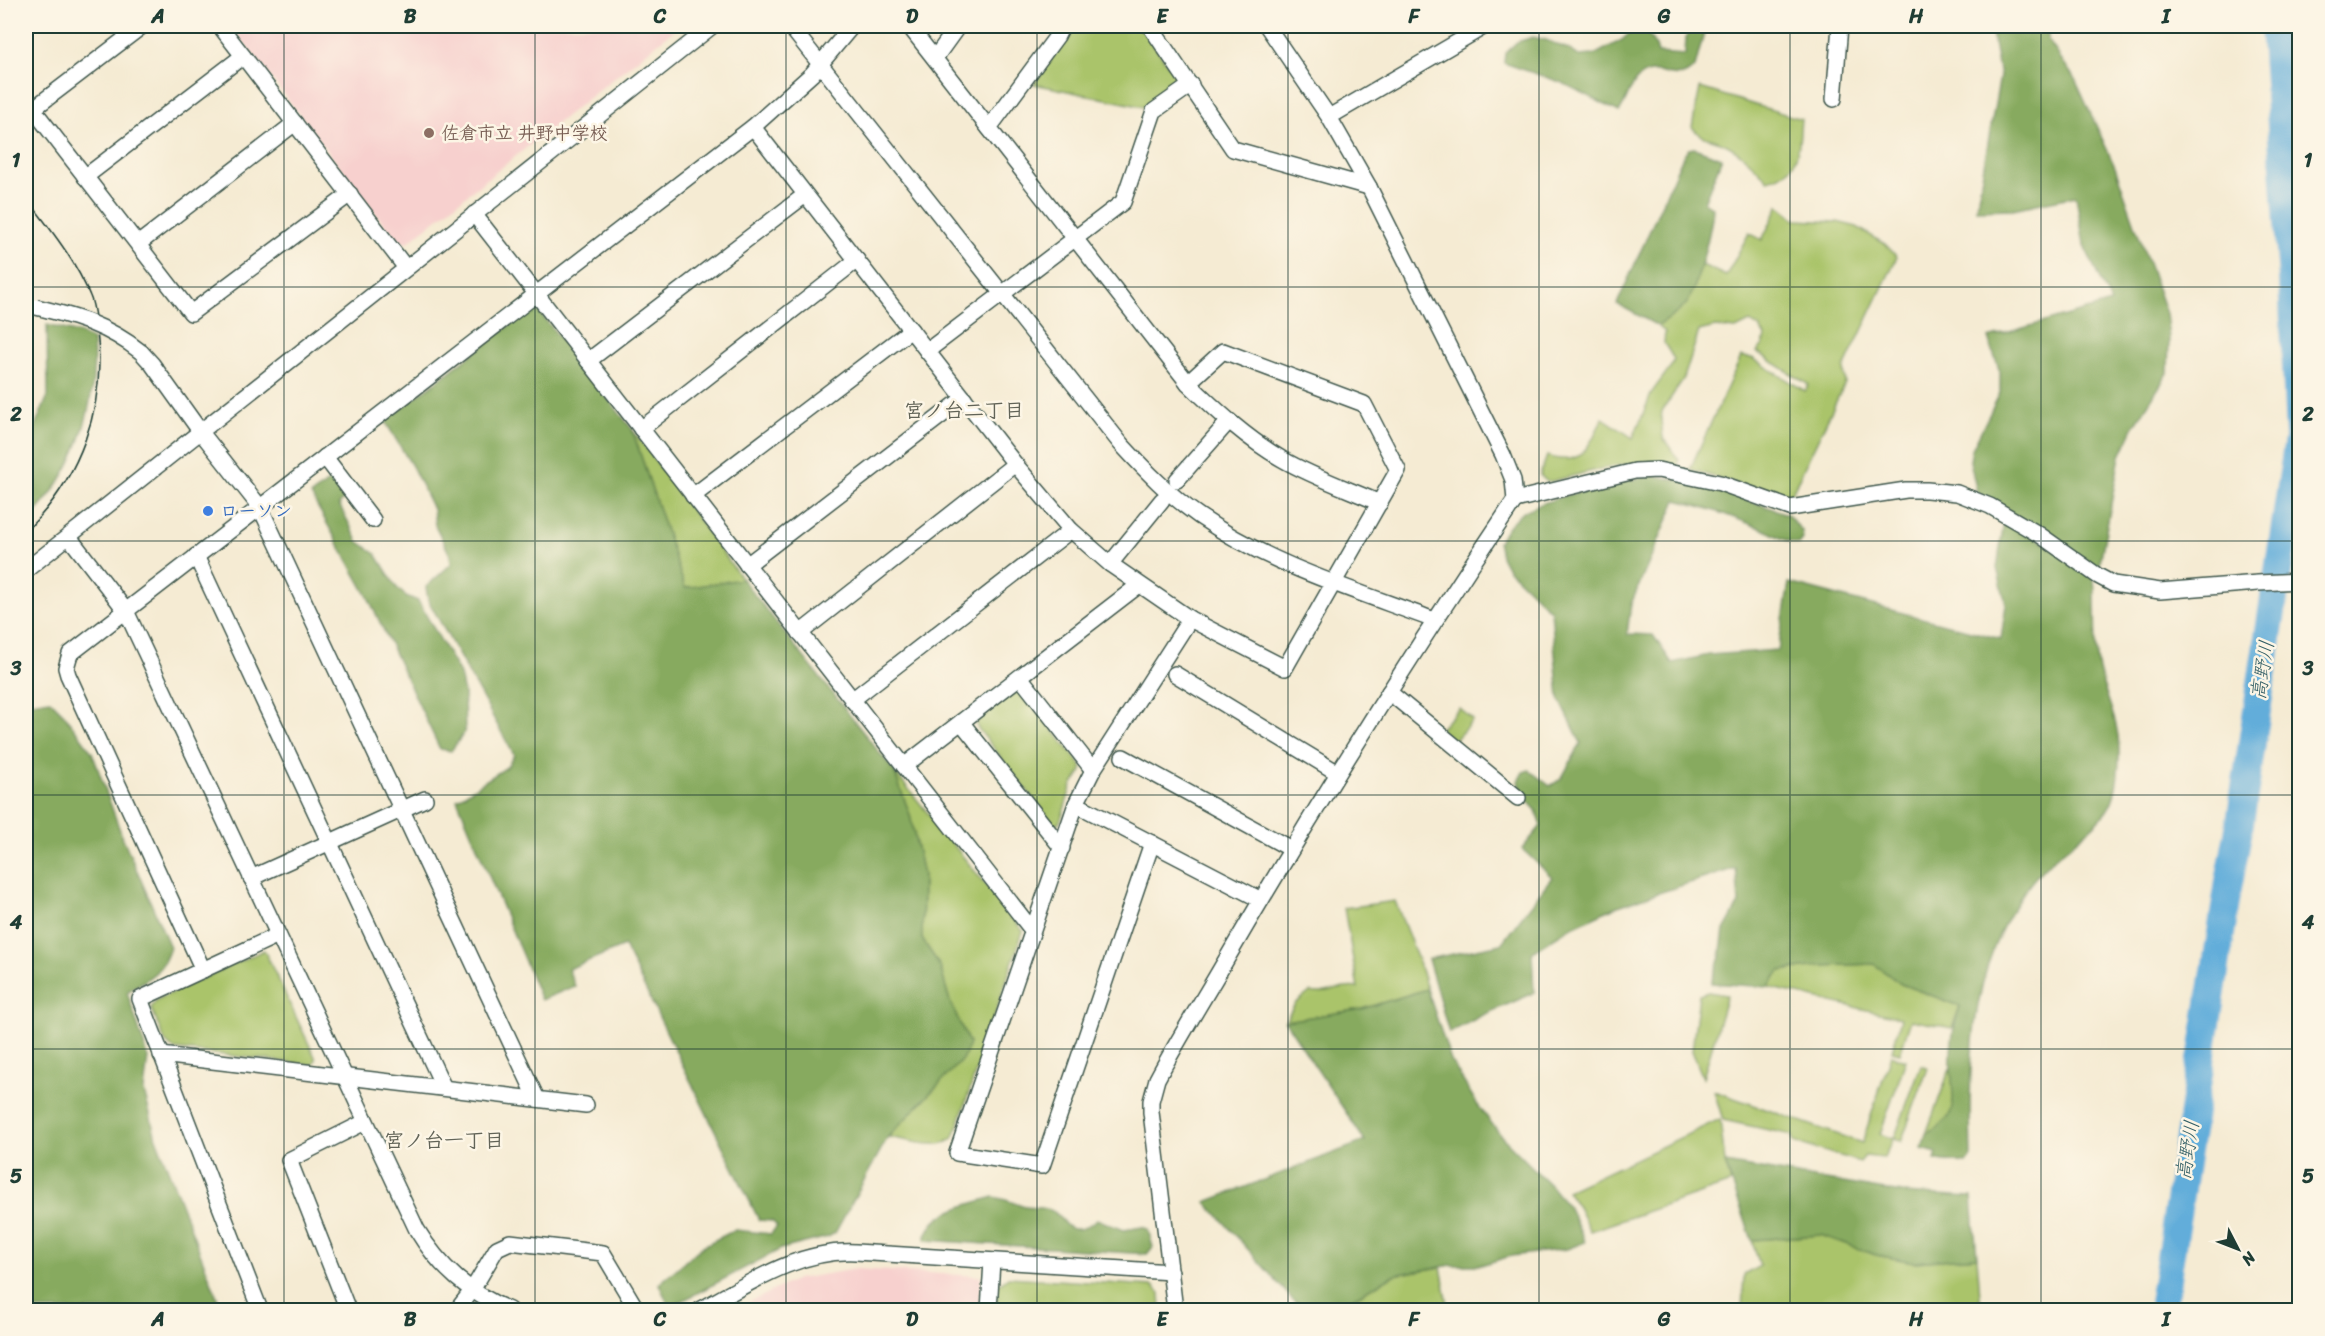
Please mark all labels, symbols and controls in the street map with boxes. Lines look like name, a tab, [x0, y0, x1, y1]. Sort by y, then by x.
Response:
text: A	[150, 0, 165, 34]
text: B	[404, 0, 417, 34]
text: C	[653, 0, 667, 34]
text: D	[906, 0, 919, 34]
text: E	[1156, 0, 1169, 34]
text: F	[1408, 0, 1421, 34]
text: G	[1657, 0, 1671, 34]
text: H	[1908, 0, 1924, 34]
text: I	[2161, 0, 2172, 34]
place label: 佐倉市立 井野中学校	[441, 117, 608, 149]
marker: 佐倉市立 井野中学校	[422, 126, 436, 140]
text: 1	[12, 143, 21, 178]
text: 1	[2304, 143, 2313, 178]
district label: 宮ノ台二丁目	[904, 393, 1024, 428]
text: 2	[9, 397, 22, 432]
text: 2	[2301, 397, 2314, 432]
place label: ローソン	[220, 495, 292, 527]
marker: ローソン	[201, 504, 215, 518]
water label: 高野川	[2241, 638, 2284, 702]
text: 3	[10, 651, 22, 686]
text: 3	[2302, 651, 2314, 686]
text: 4	[9, 905, 23, 940]
text: 4	[2301, 905, 2315, 940]
water label: 高野川	[2166, 1118, 2209, 1182]
district label: 宮ノ台一丁目	[384, 1123, 504, 1158]
text: 5	[10, 1159, 22, 1194]
text: 5	[2302, 1159, 2314, 1194]
north arrow	[2208, 1219, 2268, 1279]
text: N	[2234, 1244, 2264, 1273]
text: A	[150, 1302, 165, 1336]
text: B	[404, 1302, 417, 1336]
text: C	[653, 1302, 667, 1336]
text: D	[906, 1302, 919, 1336]
text: E	[1156, 1302, 1169, 1336]
text: F	[1408, 1302, 1421, 1336]
text: G	[1657, 1302, 1671, 1336]
text: H	[1908, 1302, 1924, 1336]
text: I	[2161, 1302, 2172, 1336]

